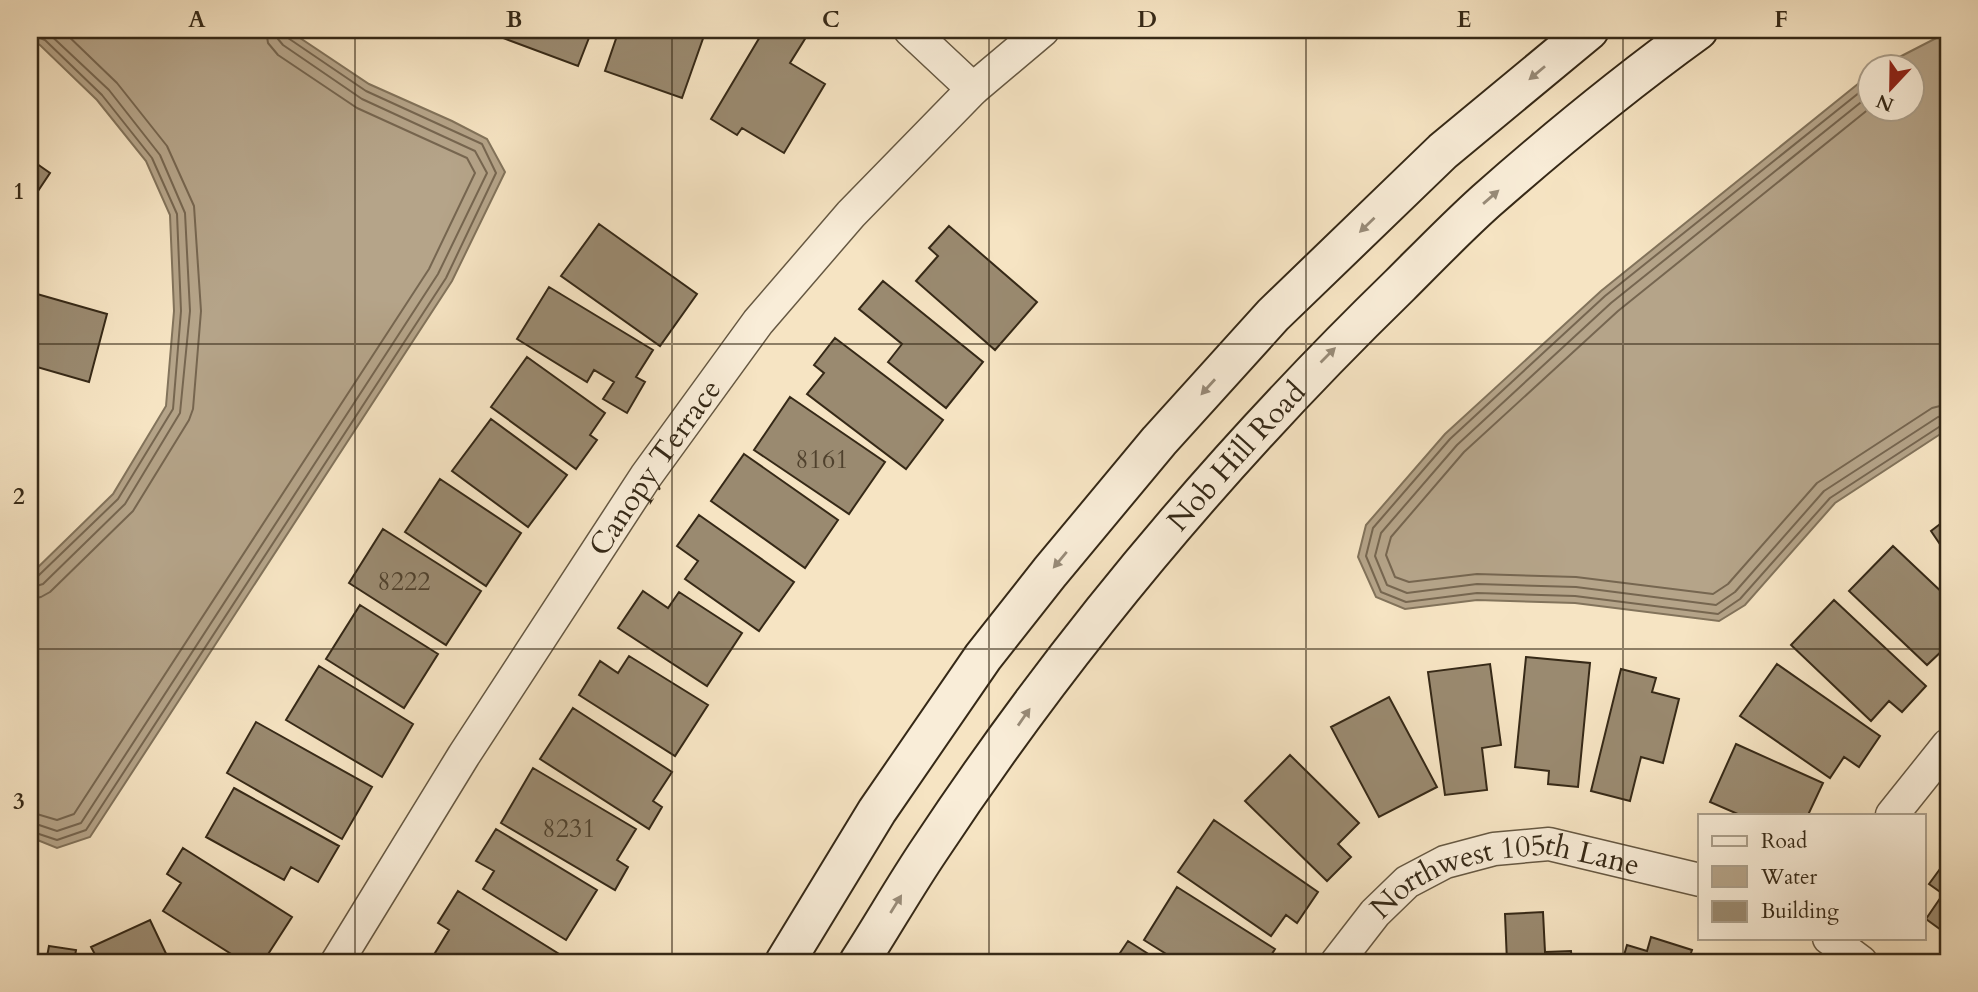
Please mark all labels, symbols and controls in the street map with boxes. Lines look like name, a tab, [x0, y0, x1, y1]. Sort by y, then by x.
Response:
text: A	[188, 4, 206, 35]
text: B	[506, 4, 522, 35]
text: C	[822, 4, 840, 35]
text: D	[1137, 4, 1157, 35]
text: E	[1457, 4, 1471, 35]
text: F	[1774, 4, 1788, 35]
north arrow	[1856, 52, 1926, 122]
one-way arrow	[1528, 66, 1546, 81]
text: N	[1872, 88, 1898, 118]
text: 1	[13, 176, 25, 207]
one-way arrow	[1483, 190, 1500, 205]
one-way arrow	[1359, 216, 1376, 232]
one-way arrow	[1319, 347, 1336, 364]
street label: Canopy Terrace	[579, 371, 731, 564]
street label: Nob Hill Road	[1158, 372, 1315, 540]
one-way arrow	[1200, 378, 1216, 396]
house number: 8161	[795, 442, 849, 477]
text: 2	[13, 481, 25, 512]
one-way arrow	[1053, 551, 1068, 568]
house number: 8222	[377, 564, 431, 599]
one-way arrow	[1017, 708, 1031, 726]
text: 3	[13, 786, 25, 817]
house number: 8231	[542, 811, 596, 846]
legend	[1698, 814, 1926, 940]
street label: Northwest 105th Lane	[1361, 823, 1644, 928]
text: Road	[1761, 827, 1807, 856]
text: Water	[1760, 863, 1817, 892]
one-way arrow	[889, 895, 902, 914]
text: Building	[1761, 897, 1839, 926]

